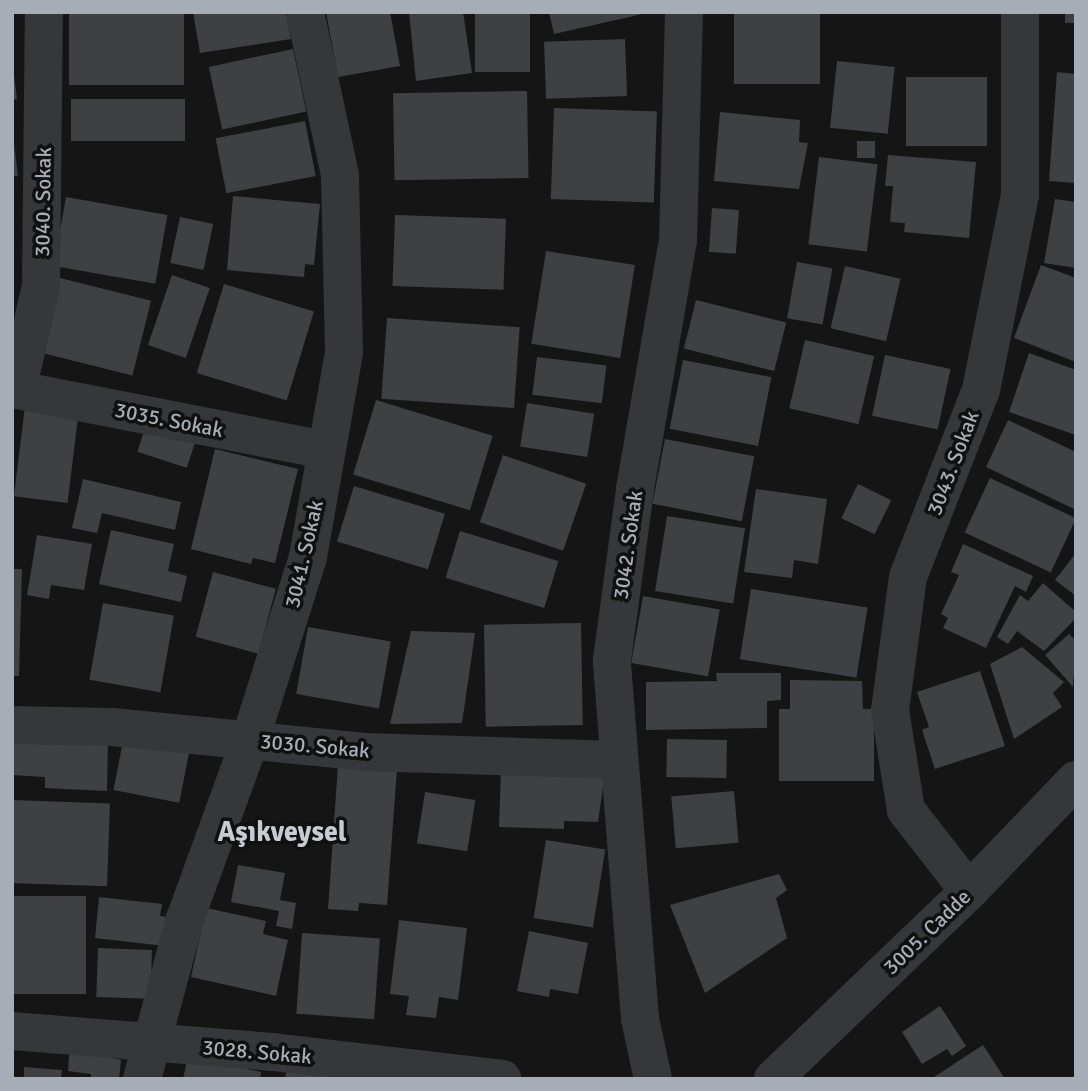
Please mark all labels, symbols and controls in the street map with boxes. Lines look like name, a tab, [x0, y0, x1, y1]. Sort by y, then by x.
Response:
street label: 3040. Sokak	[29, 147, 57, 257]
street label: 3035. Sokak	[113, 397, 225, 443]
street label: 3043. Sokak	[922, 407, 984, 519]
street label: 3042. Sokak	[608, 489, 648, 601]
street label: 3041. Sokak	[279, 498, 329, 610]
street label: 3030. Sokak	[259, 729, 371, 763]
district label: Aşıkveysel	[217, 815, 347, 849]
street label: 3005. Cadde	[878, 884, 976, 980]
street label: 3028. Sokak	[201, 1035, 313, 1069]

